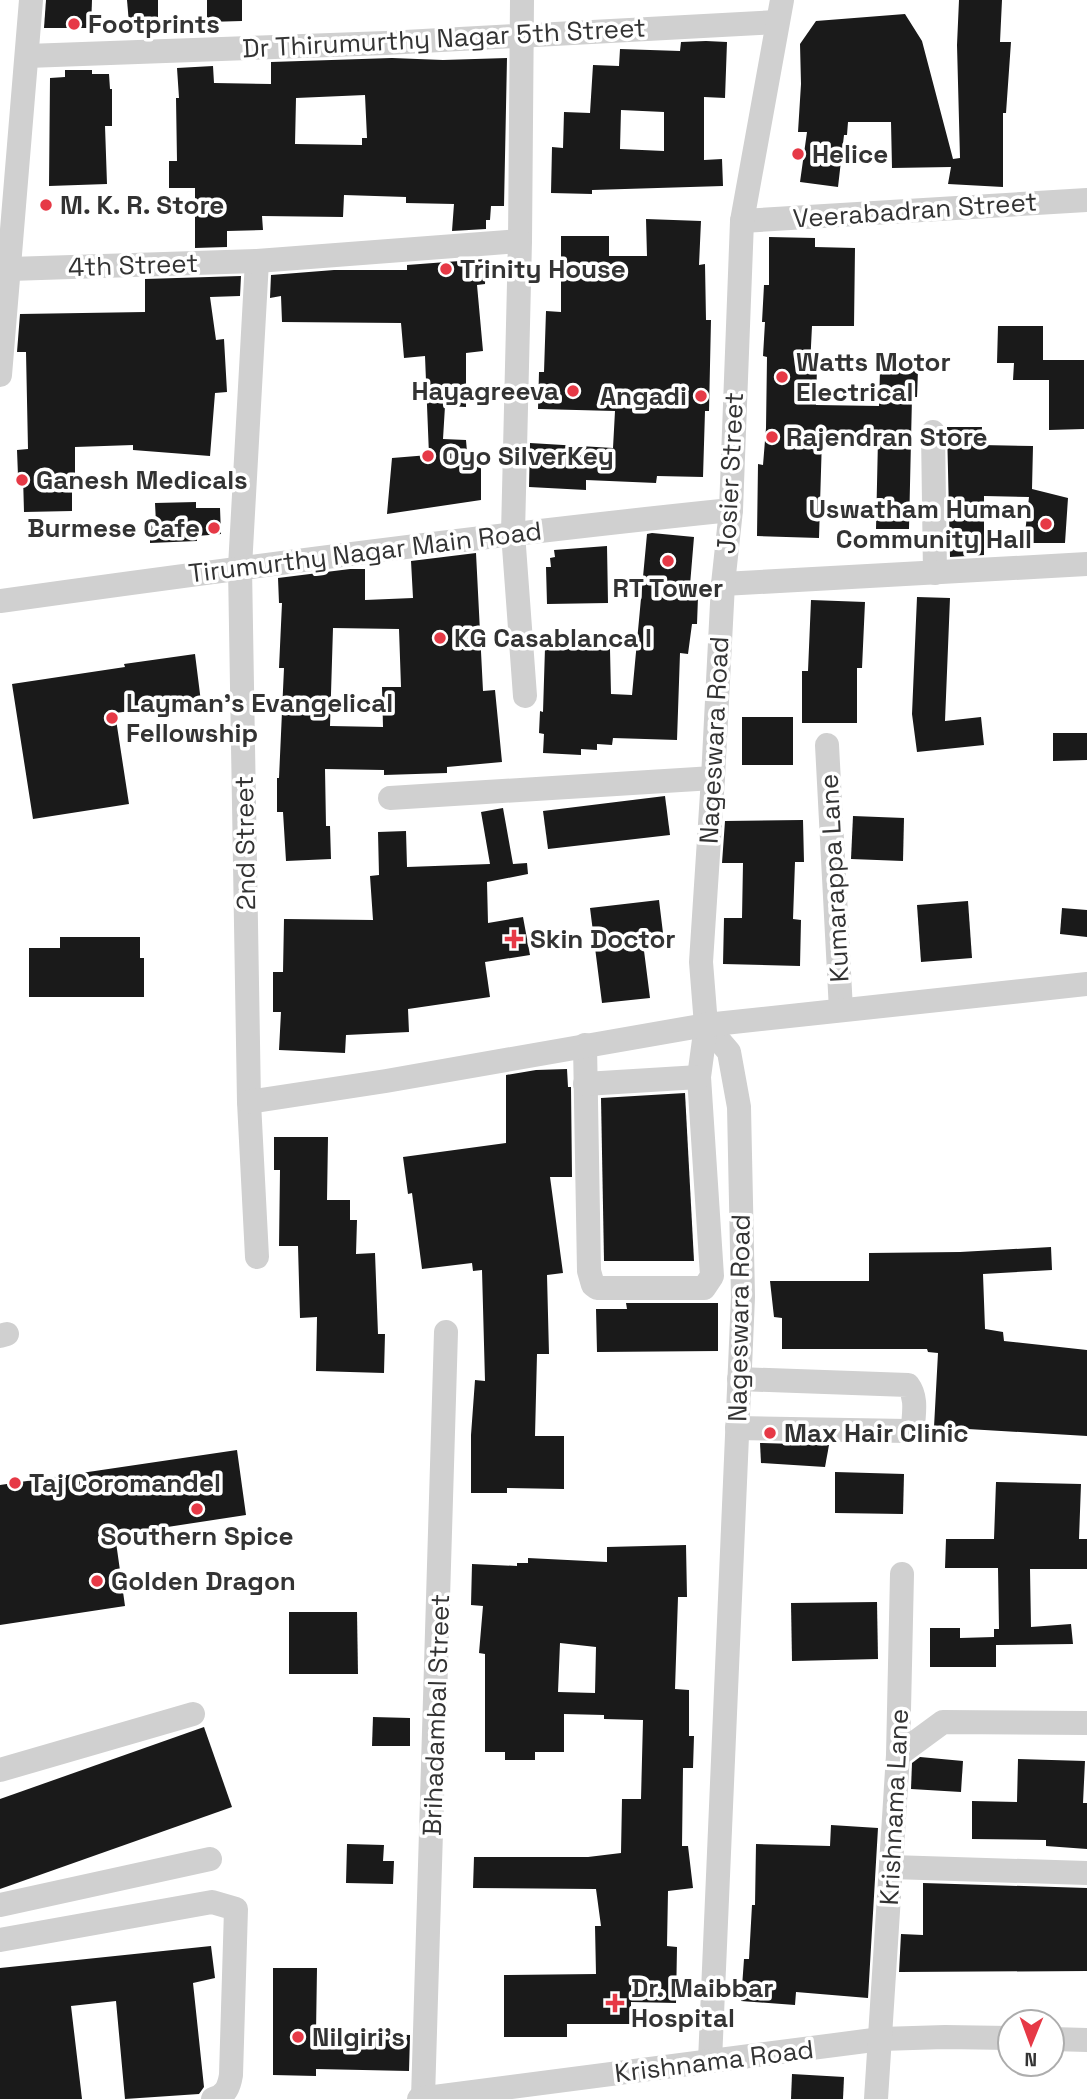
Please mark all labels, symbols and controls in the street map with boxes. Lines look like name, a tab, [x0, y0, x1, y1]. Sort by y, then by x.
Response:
place label: Footprints	[88, 7, 220, 41]
street label: Dr Thirumurthy Nagar 5th Street	[241, 10, 647, 66]
marker: Footprints	[66, 16, 82, 32]
place label: Helice	[812, 137, 888, 171]
marker: Helice	[790, 146, 806, 162]
street label: Veerabadran Street	[792, 185, 1038, 235]
place label: M. K. R. Store	[60, 188, 224, 222]
marker: M. K. R. Store	[38, 197, 54, 213]
street label: 4th Street	[67, 246, 199, 284]
place label: Trinity House	[460, 252, 626, 286]
marker: Trinity House	[438, 261, 454, 277]
place label: Watts Motor Electrical	[796, 345, 951, 409]
marker: Watts Motor Electrical	[774, 369, 790, 385]
place label: Hayagreeva	[411, 374, 559, 408]
place label: Angadi	[600, 379, 687, 413]
marker: Hayagreeva	[565, 383, 581, 399]
marker: Angadi	[693, 388, 709, 404]
street label: Josier Street	[709, 391, 751, 555]
place label: Rajendran Store	[786, 420, 988, 454]
marker: Rajendran Store	[764, 429, 780, 445]
place label: Oyo SilverKey	[442, 439, 614, 473]
marker: Oyo SilverKey	[420, 448, 436, 464]
place label: Ganesh Medicals	[36, 463, 248, 497]
marker: Ganesh Medicals	[14, 472, 30, 488]
place label: Uswatham Human Community Hall	[808, 492, 1032, 556]
place label: Burmese Cafe	[27, 511, 200, 545]
street label: Tirumurthy Nagar Main Road	[186, 513, 544, 591]
marker: Uswatham Human Community Hall	[1038, 516, 1054, 532]
marker: Burmese Cafe	[206, 520, 222, 536]
marker: RT Tower	[660, 553, 676, 569]
place label: RT Tower	[613, 571, 723, 605]
place label: KG Casablanca I	[454, 621, 652, 655]
marker: KG Casablanca I	[432, 630, 448, 646]
street label: Nageswara Road	[692, 635, 736, 845]
place label: Layman's Evangelical Fellowship	[126, 686, 393, 750]
marker: Layman's Evangelical Fellowship	[104, 710, 120, 726]
street label: Kumarappa Lane	[812, 773, 856, 983]
street label: 2nd Street	[227, 775, 263, 911]
place label: Skin Doctor	[530, 922, 676, 956]
marker: Skin Doctor	[504, 929, 524, 949]
street label: Nageswara Road	[720, 1214, 758, 1422]
place label: Max Hair Clinic	[784, 1416, 969, 1450]
marker: Max Hair Clinic	[762, 1425, 778, 1441]
place label: Taj Coromandel	[29, 1466, 221, 1500]
marker: Taj Coromandel	[7, 1475, 23, 1491]
marker: Southern Spice	[189, 1501, 205, 1517]
place label: Southern Spice	[101, 1519, 293, 1553]
place label: Golden Dragon	[111, 1564, 296, 1598]
marker: Golden Dragon	[89, 1573, 105, 1589]
street label: Brihadambal Street	[415, 1593, 457, 1837]
street label: Krishnama Lane	[872, 1708, 916, 1906]
place label: Dr. Maibbar Hospital	[631, 1971, 773, 2035]
marker: Dr. Maibbar Hospital	[605, 1993, 625, 2013]
north arrow	[996, 2008, 1066, 2078]
place label: Nilgiri's	[312, 2020, 405, 2054]
marker: Nilgiri's	[290, 2029, 306, 2045]
street label: Krishnama Road	[612, 2032, 816, 2090]
text: N	[1024, 2047, 1037, 2072]

